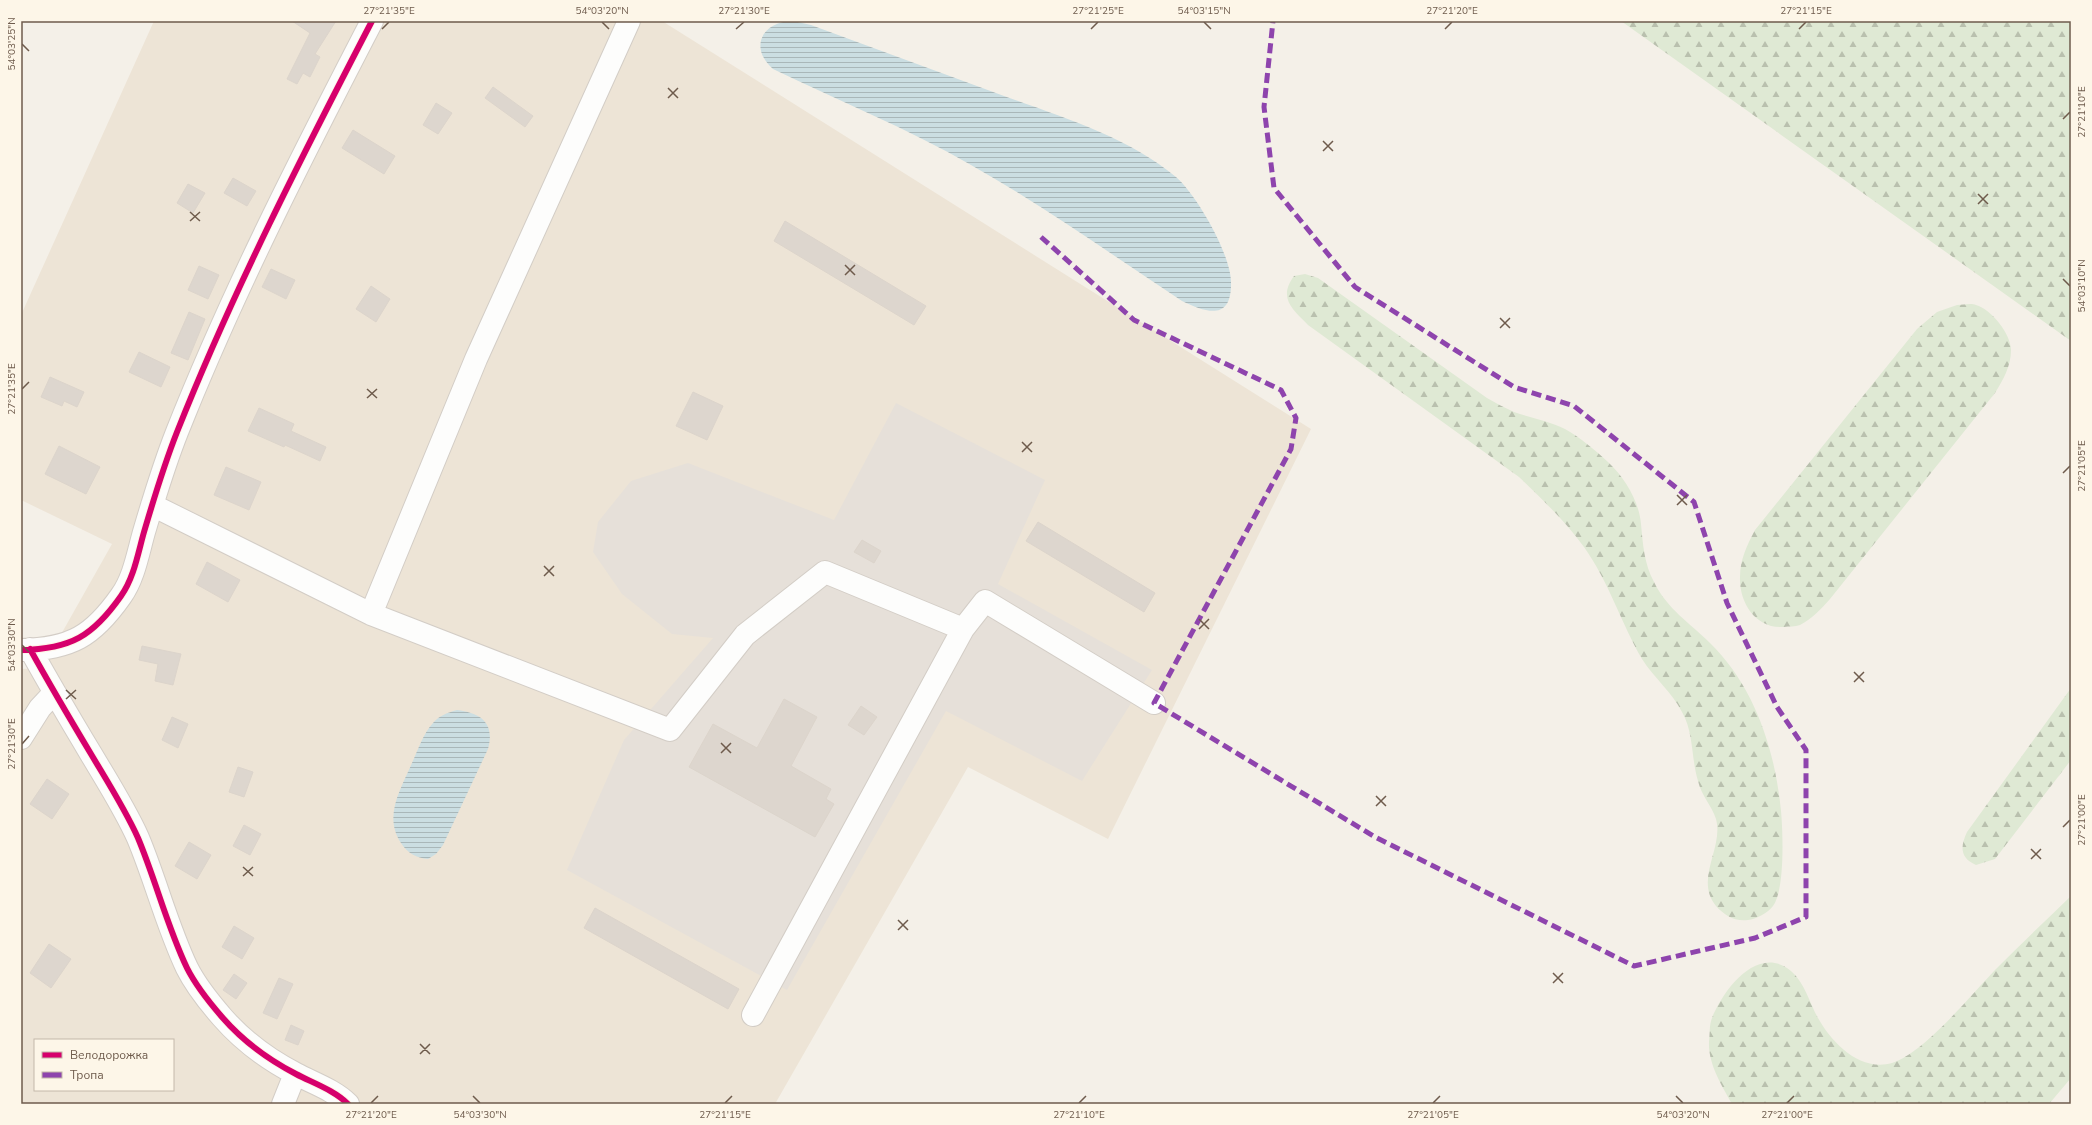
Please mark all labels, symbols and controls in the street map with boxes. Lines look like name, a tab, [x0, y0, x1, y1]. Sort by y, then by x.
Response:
text: 27°21'35"E	[363, 4, 415, 18]
text: 54°03'20"N	[575, 4, 629, 18]
text: 27°21'30"E	[718, 4, 770, 18]
text: 27°21'25"E	[1072, 4, 1124, 18]
text: 54°03'15"N	[1177, 4, 1231, 18]
text: 27°21'20"E	[1426, 4, 1478, 18]
text: 27°21'15"E	[1780, 4, 1832, 18]
text: 54°03'25"N	[5, 17, 19, 71]
text: 27°21'10"E	[2075, 86, 2089, 138]
text: 54°03'10"N	[2075, 259, 2089, 313]
text: 27°21'35"E	[5, 363, 19, 415]
text: 27°21'05"E	[2075, 440, 2089, 492]
text: 54°03'30"N	[5, 618, 19, 672]
text: 27°21'30"E	[5, 718, 19, 770]
text: 27°21'00"E	[2075, 794, 2089, 846]
legend	[34, 1039, 174, 1091]
text: Велодорожка	[70, 1047, 148, 1063]
text: Тропа	[70, 1067, 104, 1083]
text: 27°21'20"E	[345, 1108, 397, 1122]
text: 54°03'30"N	[453, 1108, 507, 1122]
text: 27°21'15"E	[699, 1108, 751, 1122]
text: 27°21'10"E	[1053, 1108, 1105, 1122]
text: 27°21'05"E	[1407, 1108, 1459, 1122]
text: 54°03'20"N	[1656, 1108, 1710, 1122]
text: 27°21'00"E	[1761, 1108, 1813, 1122]

